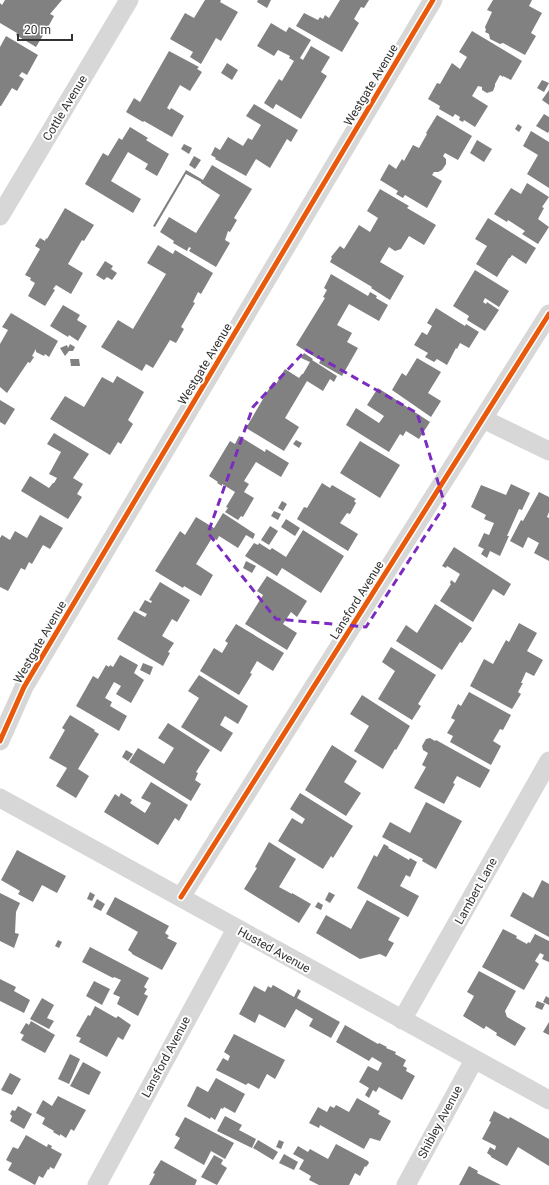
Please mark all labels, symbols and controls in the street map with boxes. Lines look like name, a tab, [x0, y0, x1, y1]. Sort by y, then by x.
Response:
scale bar	[18, 16, 72, 42]
text: 20 m	[24, 23, 51, 37]
street label: Westgate Avenue	[341, 42, 401, 128]
street label: Cottle Avenue	[40, 73, 90, 143]
street label: Westgate Avenue	[175, 321, 235, 407]
street label: Lansford Avenue	[327, 558, 387, 642]
street label: Westgate Avenue	[11, 598, 69, 686]
street label: Lambert Lane	[452, 855, 500, 927]
street label: Husted Avenue	[235, 924, 313, 976]
street label: Lansford Avenue	[139, 1014, 193, 1100]
street label: Shibley Avenue	[415, 1083, 465, 1161]

